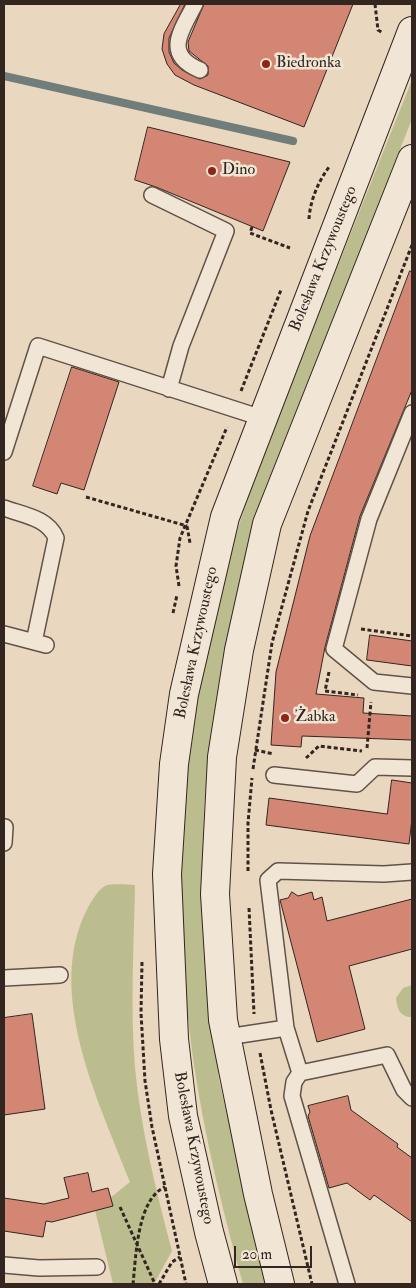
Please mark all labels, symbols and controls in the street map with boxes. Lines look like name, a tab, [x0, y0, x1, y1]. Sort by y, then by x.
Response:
place label: Biedronka	[276, 54, 341, 74]
marker: Biedronka	[260, 58, 272, 70]
place label: Dino	[222, 161, 255, 181]
marker: Dino	[206, 165, 218, 177]
street label: Bolesława Krzywoustego	[286, 183, 362, 335]
street label: Bolesława Krzywoustego	[171, 565, 223, 721]
place label: Żabka	[295, 708, 335, 728]
marker: Żabka	[279, 712, 291, 724]
street label: Bolesława Krzywoustego	[169, 1070, 217, 1226]
scale bar	[236, 1236, 314, 1268]
text: 20 m	[242, 1245, 272, 1264]

